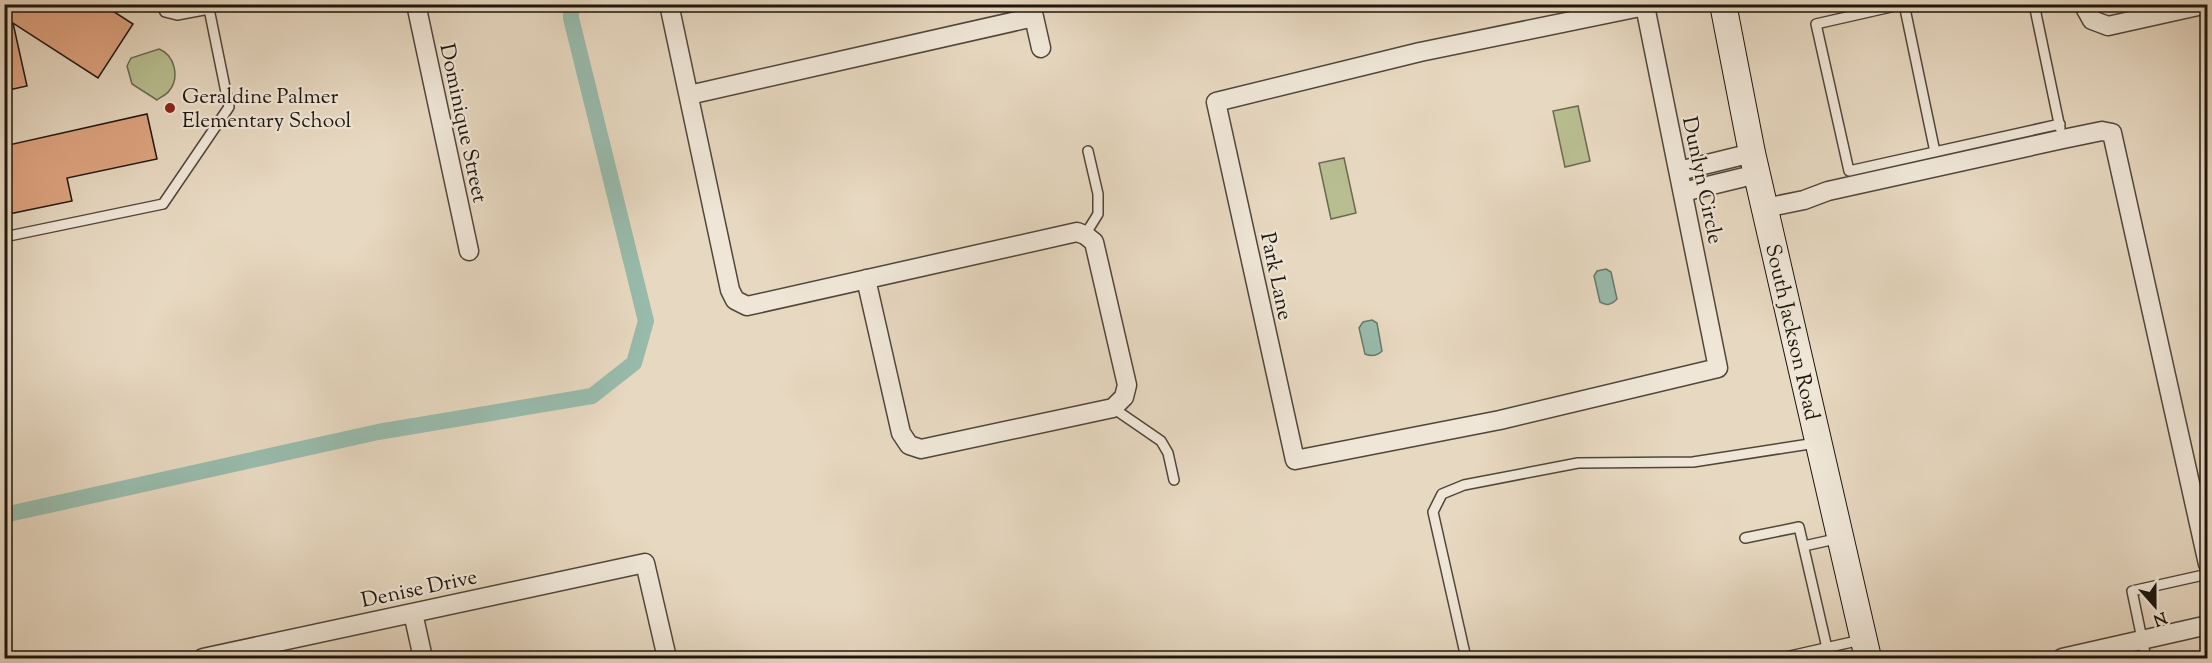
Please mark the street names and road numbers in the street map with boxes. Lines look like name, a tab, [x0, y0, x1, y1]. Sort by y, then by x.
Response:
street label: Dominique Street	[431, 41, 494, 206]
street label: Dunlyn Circle	[1673, 114, 1729, 247]
street label: Park Lane	[1251, 230, 1299, 323]
street label: South Jackson Road	[1756, 241, 1826, 424]
street label: Denise Drive	[359, 563, 480, 617]

